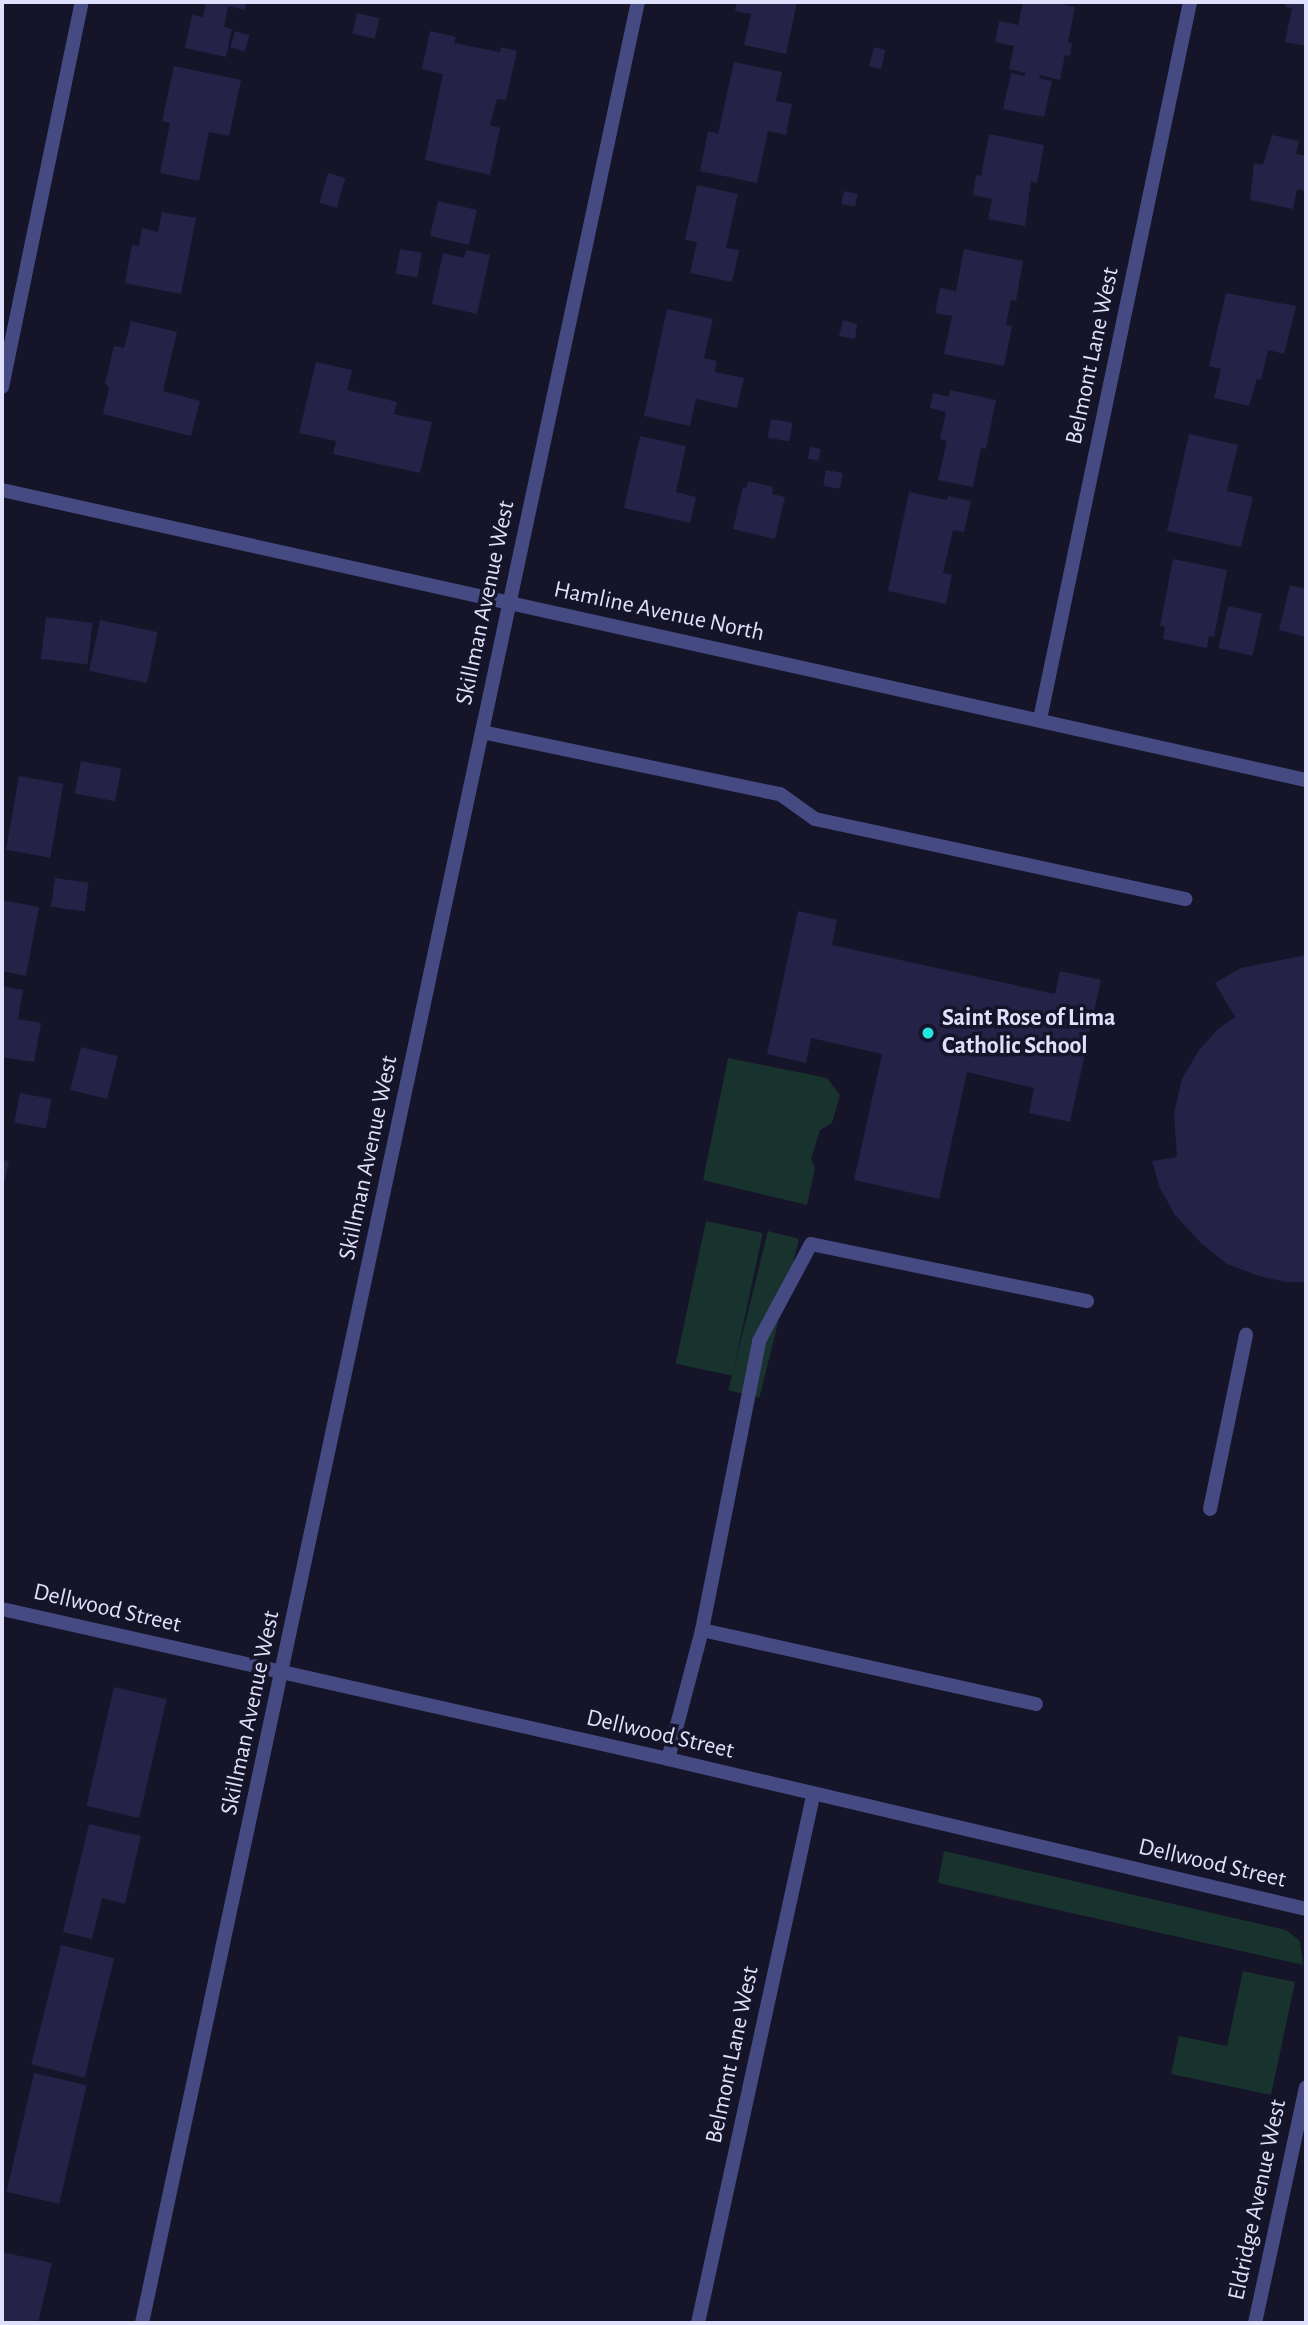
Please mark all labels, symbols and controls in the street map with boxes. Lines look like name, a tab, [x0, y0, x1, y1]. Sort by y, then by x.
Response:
street label: Belmont Lane West	[1060, 265, 1126, 447]
street label: Skillman Avenue West	[450, 498, 522, 708]
street label: Hamline Avenue North	[551, 576, 767, 648]
place label: Saint Rose of Lima Catholic School	[942, 1005, 1116, 1061]
marker: Saint Rose of Lima Catholic School	[920, 1025, 936, 1041]
street label: Skillman Avenue West	[333, 1053, 405, 1263]
street label: Dellwood Street	[30, 1578, 184, 1640]
street label: Skillman Avenue West	[215, 1608, 287, 1818]
street label: Dellwood Street	[583, 1704, 737, 1766]
street label: Dellwood Street	[1135, 1833, 1289, 1895]
street label: Belmont Lane West	[700, 1964, 766, 2146]
street label: Eldridge Avenue West	[1223, 2097, 1293, 2303]

